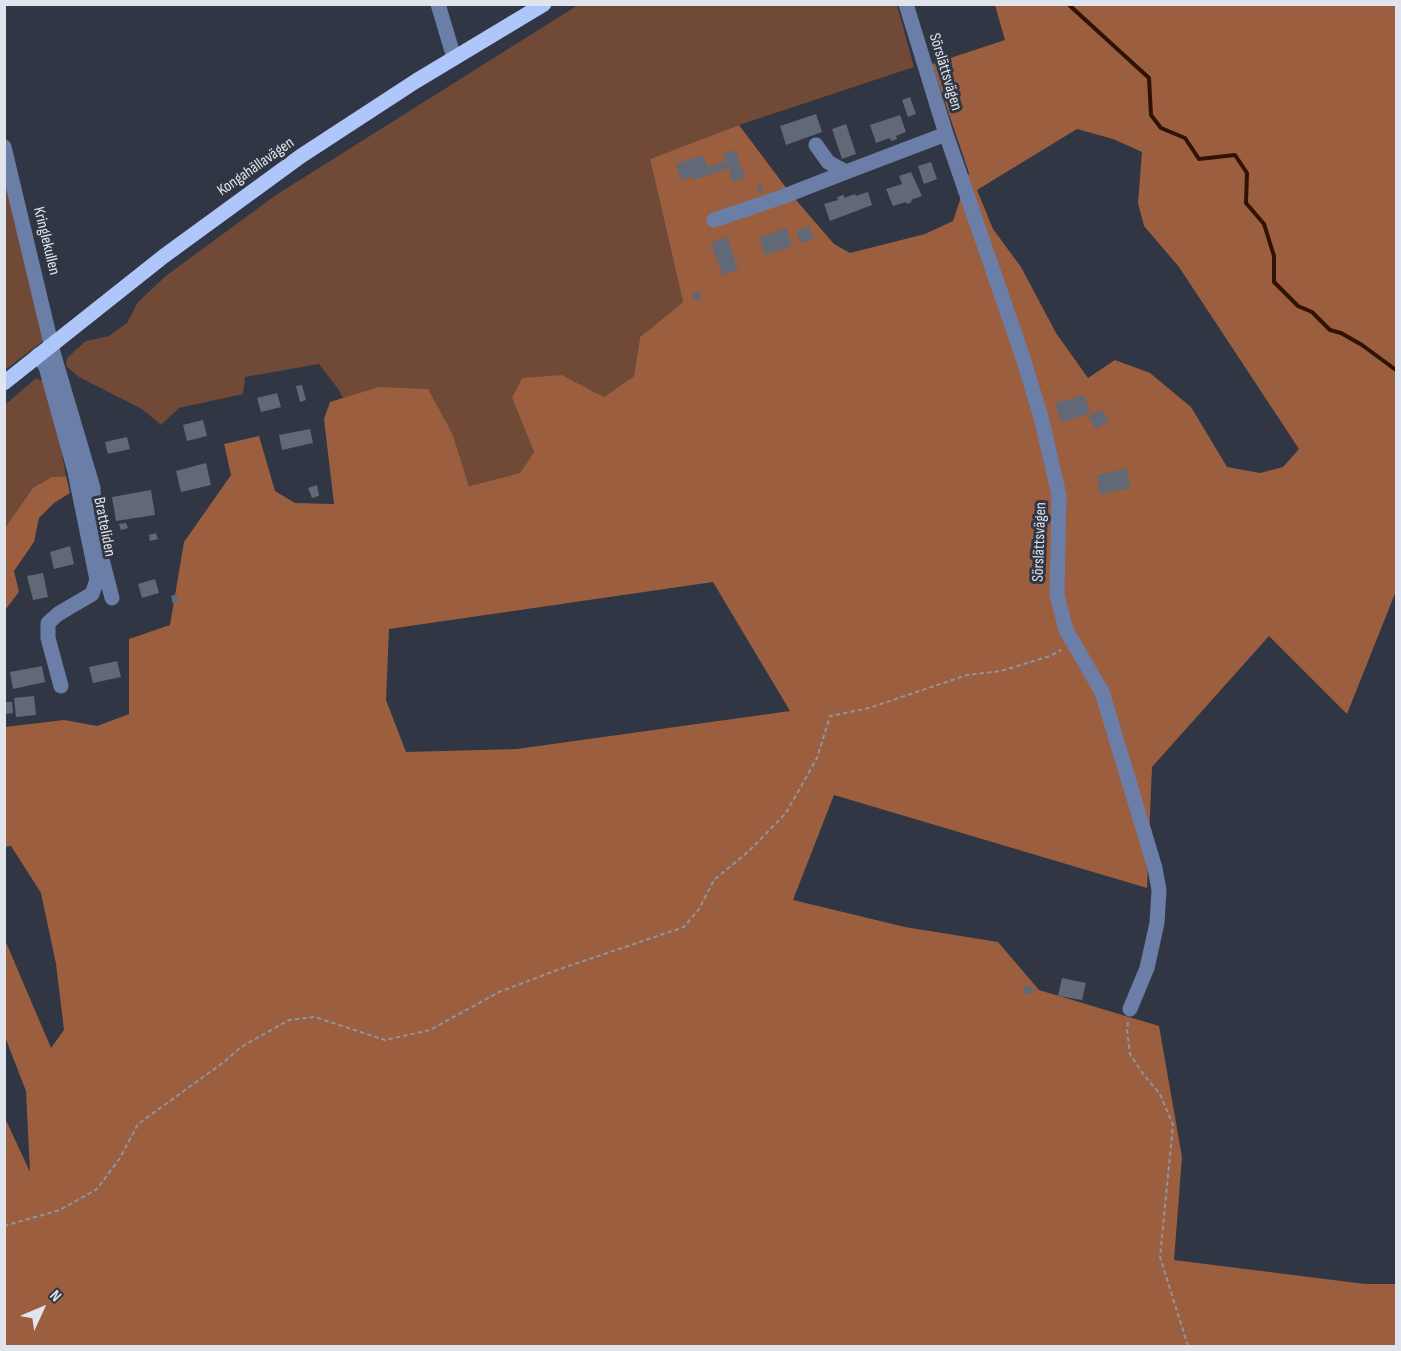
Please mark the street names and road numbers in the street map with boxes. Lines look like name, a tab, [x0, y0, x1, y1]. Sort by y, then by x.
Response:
street label: Sörslättsvägen	[924, 31, 966, 113]
street label: Kongahällavägen	[214, 133, 298, 201]
street label: Kringlekullen	[28, 205, 64, 277]
street label: Bratteliden	[89, 496, 119, 558]
street label: Sörslättsvägen	[1029, 502, 1051, 582]

